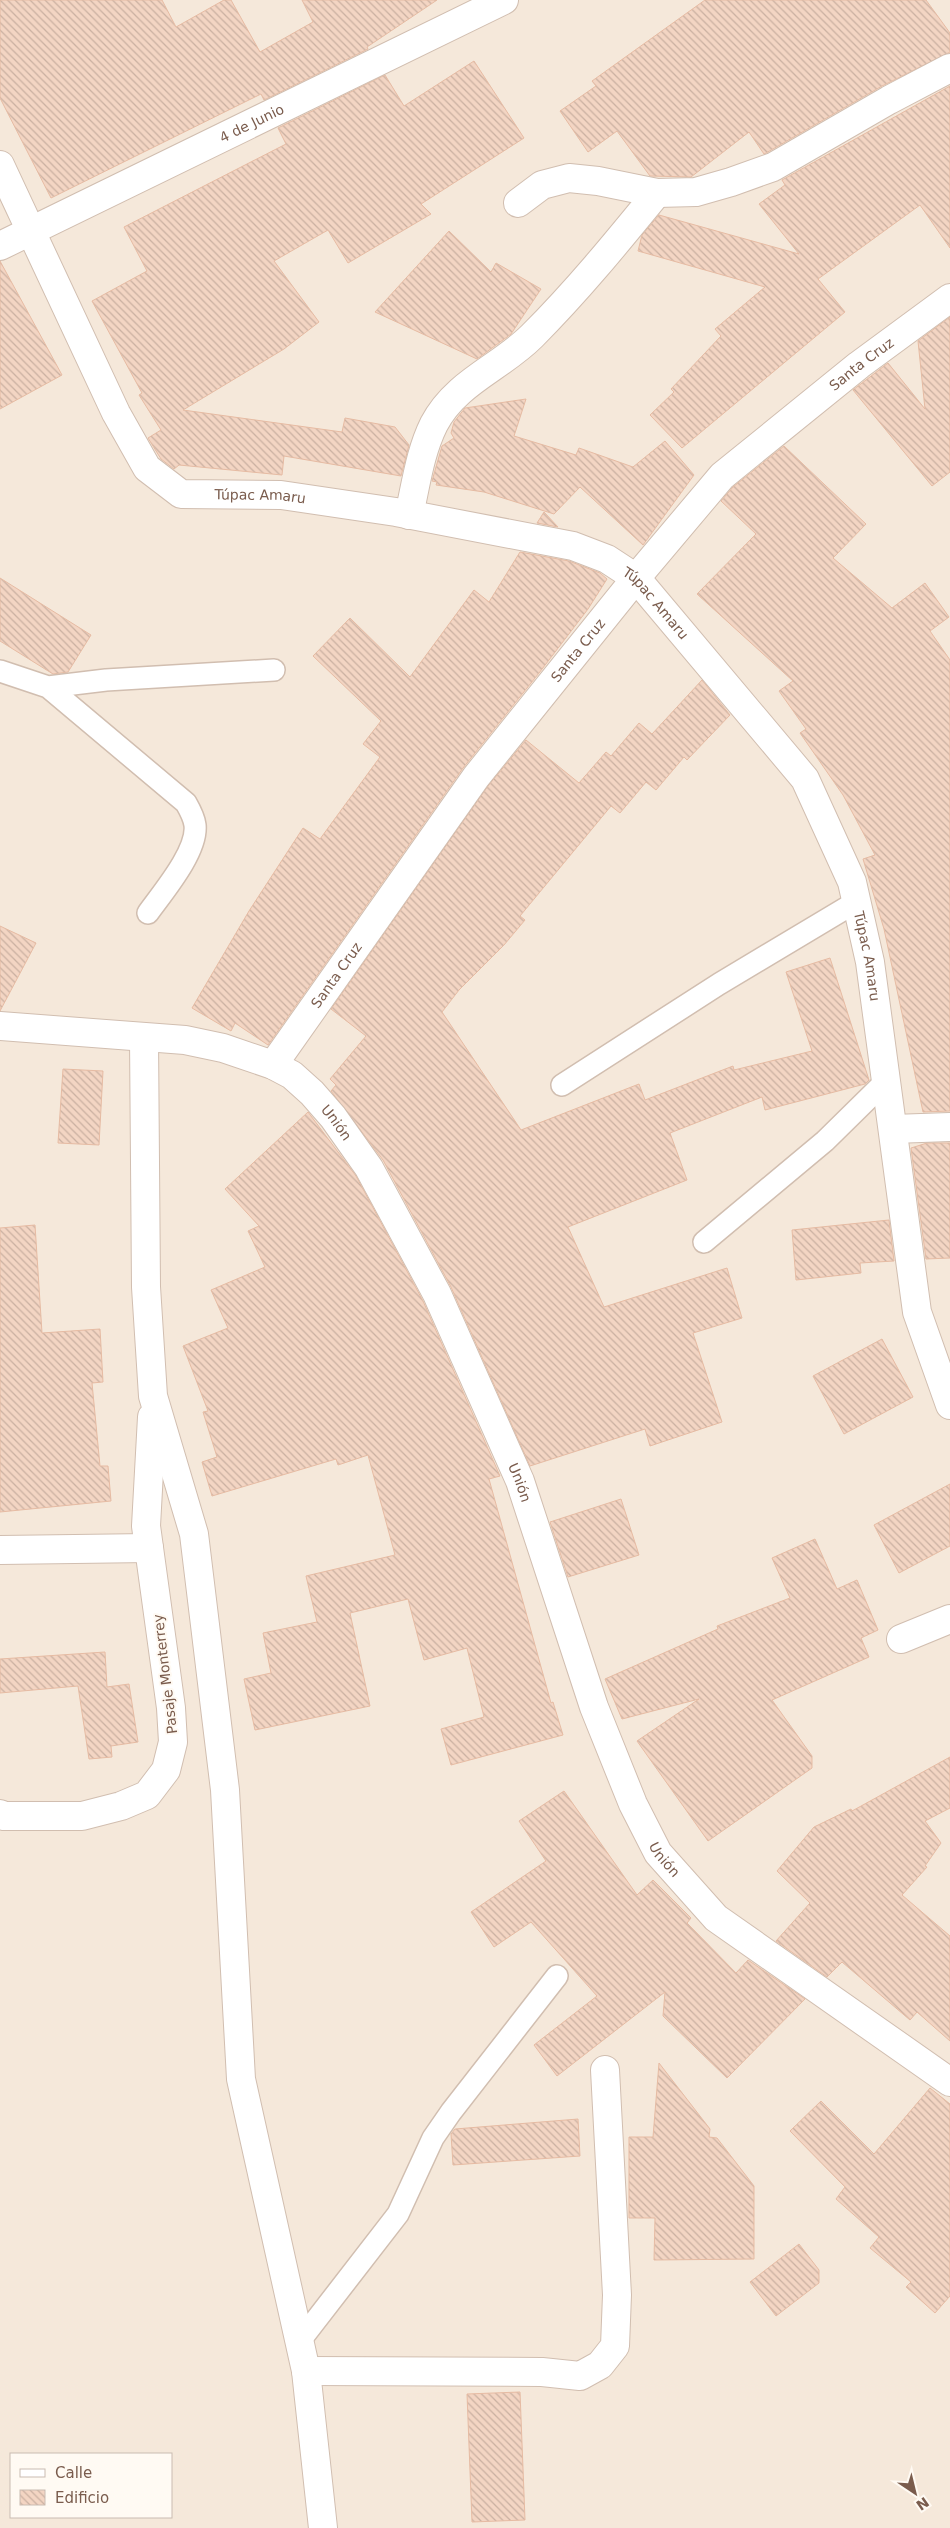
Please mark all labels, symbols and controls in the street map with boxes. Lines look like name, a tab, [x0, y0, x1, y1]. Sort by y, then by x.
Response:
street label: 4 de Junio	[217, 101, 286, 146]
street label: Santa Cruz	[826, 334, 897, 394]
street label: Túpac Amaru	[213, 486, 307, 507]
street label: Túpac Amaru	[619, 563, 692, 642]
street label: Santa Cruz	[548, 615, 608, 685]
street label: Túpac Amaru	[851, 909, 883, 1002]
street label: Santa Cruz	[308, 939, 365, 1011]
street label: Unión	[318, 1101, 355, 1144]
street label: Unión	[505, 1461, 534, 1504]
street label: Pasaje Monterrey	[150, 1613, 180, 1735]
street label: Unión	[646, 1839, 683, 1880]
legend	[10, 2453, 172, 2518]
text: Calle	[55, 2464, 92, 2482]
north arrow	[890, 2468, 940, 2518]
text: Edificio	[55, 2489, 109, 2507]
text: N	[913, 2494, 932, 2514]

